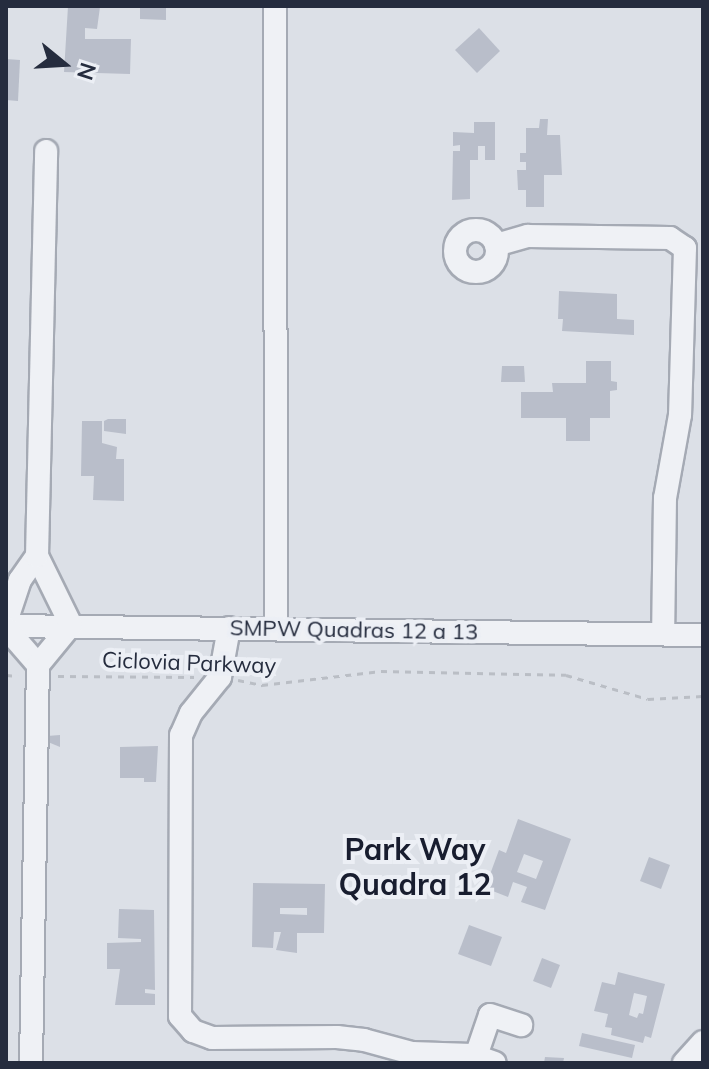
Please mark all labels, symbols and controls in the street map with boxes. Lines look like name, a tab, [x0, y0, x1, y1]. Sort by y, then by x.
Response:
north arrow	[24, 24, 104, 104]
text: N	[71, 59, 103, 84]
street label: SMPW Quadras 12 a 13	[230, 615, 478, 645]
street label: Ciclovia Parkway	[101, 647, 277, 679]
district label: Park Way Quadra 12	[338, 831, 492, 902]

